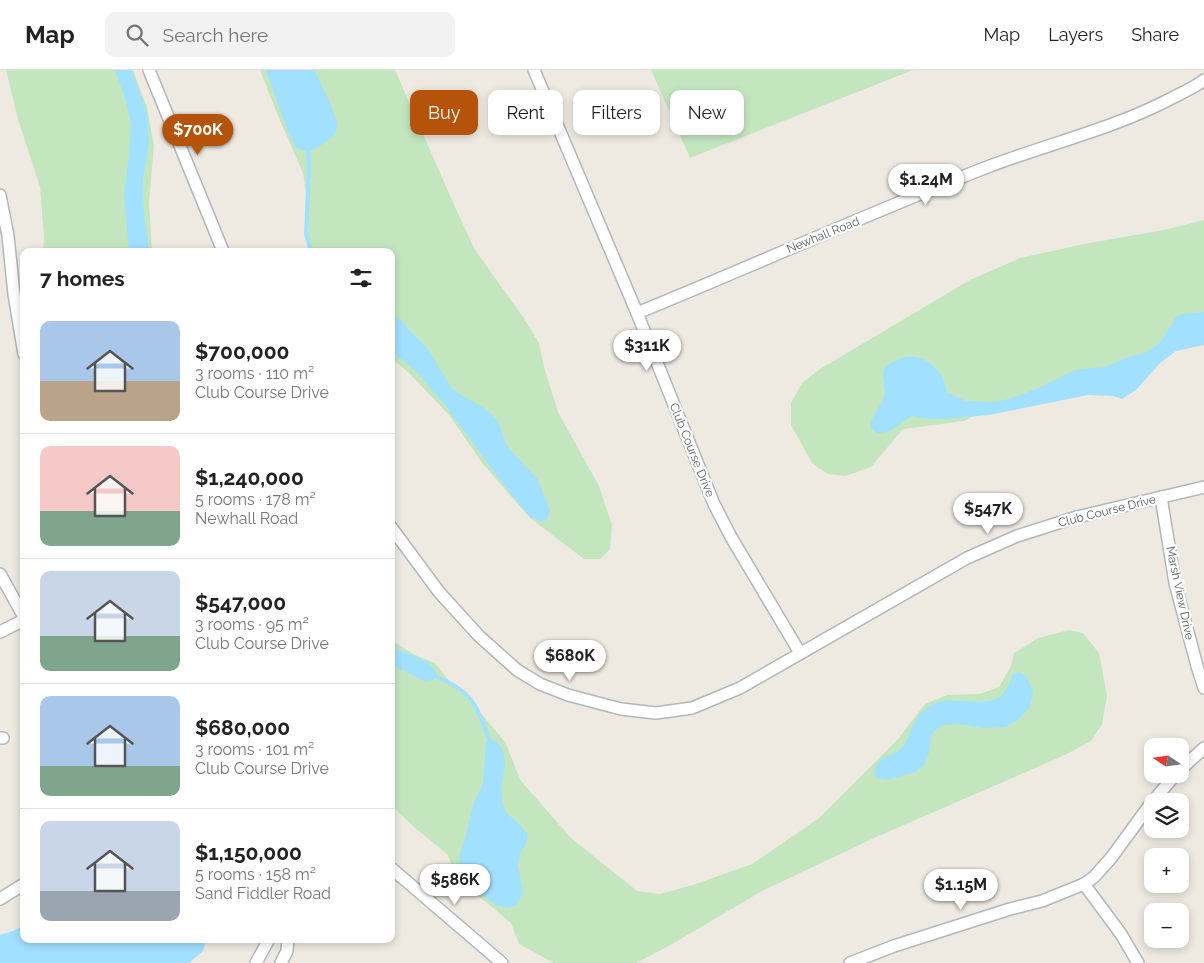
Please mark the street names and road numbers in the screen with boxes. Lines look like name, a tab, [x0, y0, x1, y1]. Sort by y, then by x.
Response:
street label: Newhall Road	[785, 214, 861, 256]
street label: Club Course Drive	[667, 401, 717, 499]
street label: Club Course Drive	[1057, 492, 1157, 530]
street label: Marsh View Drive	[1163, 545, 1197, 641]

